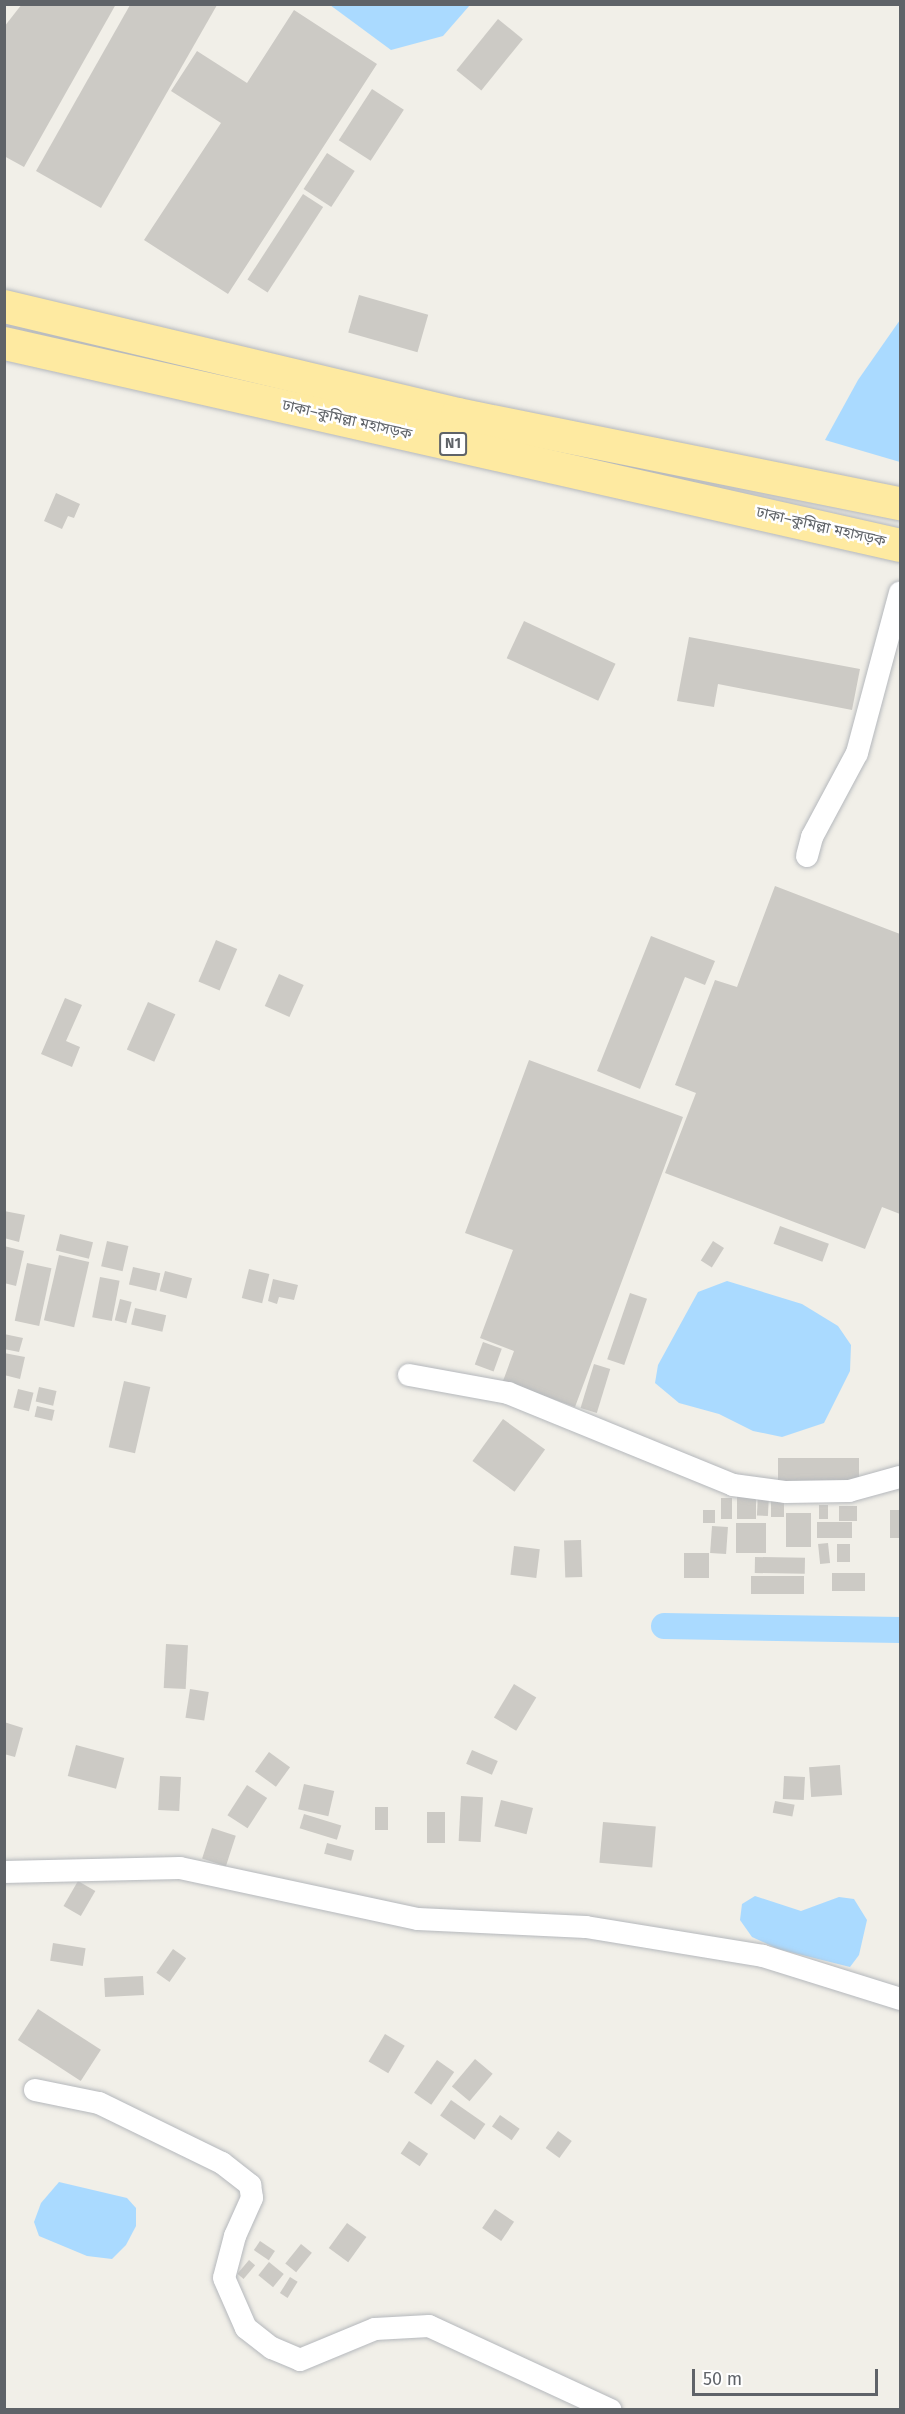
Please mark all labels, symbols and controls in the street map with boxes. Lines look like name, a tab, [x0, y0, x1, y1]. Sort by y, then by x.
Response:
street label: ঢাকা–কুমিল্লা মহাসড়ক	[280, 396, 414, 444]
road number: N1	[438, 433, 468, 455]
street label: ঢাকা–কুমিল্লা মহাসড়ক	[754, 503, 888, 551]
scale bar	[695, 2357, 881, 2395]
text: 50 m	[703, 2368, 742, 2390]

